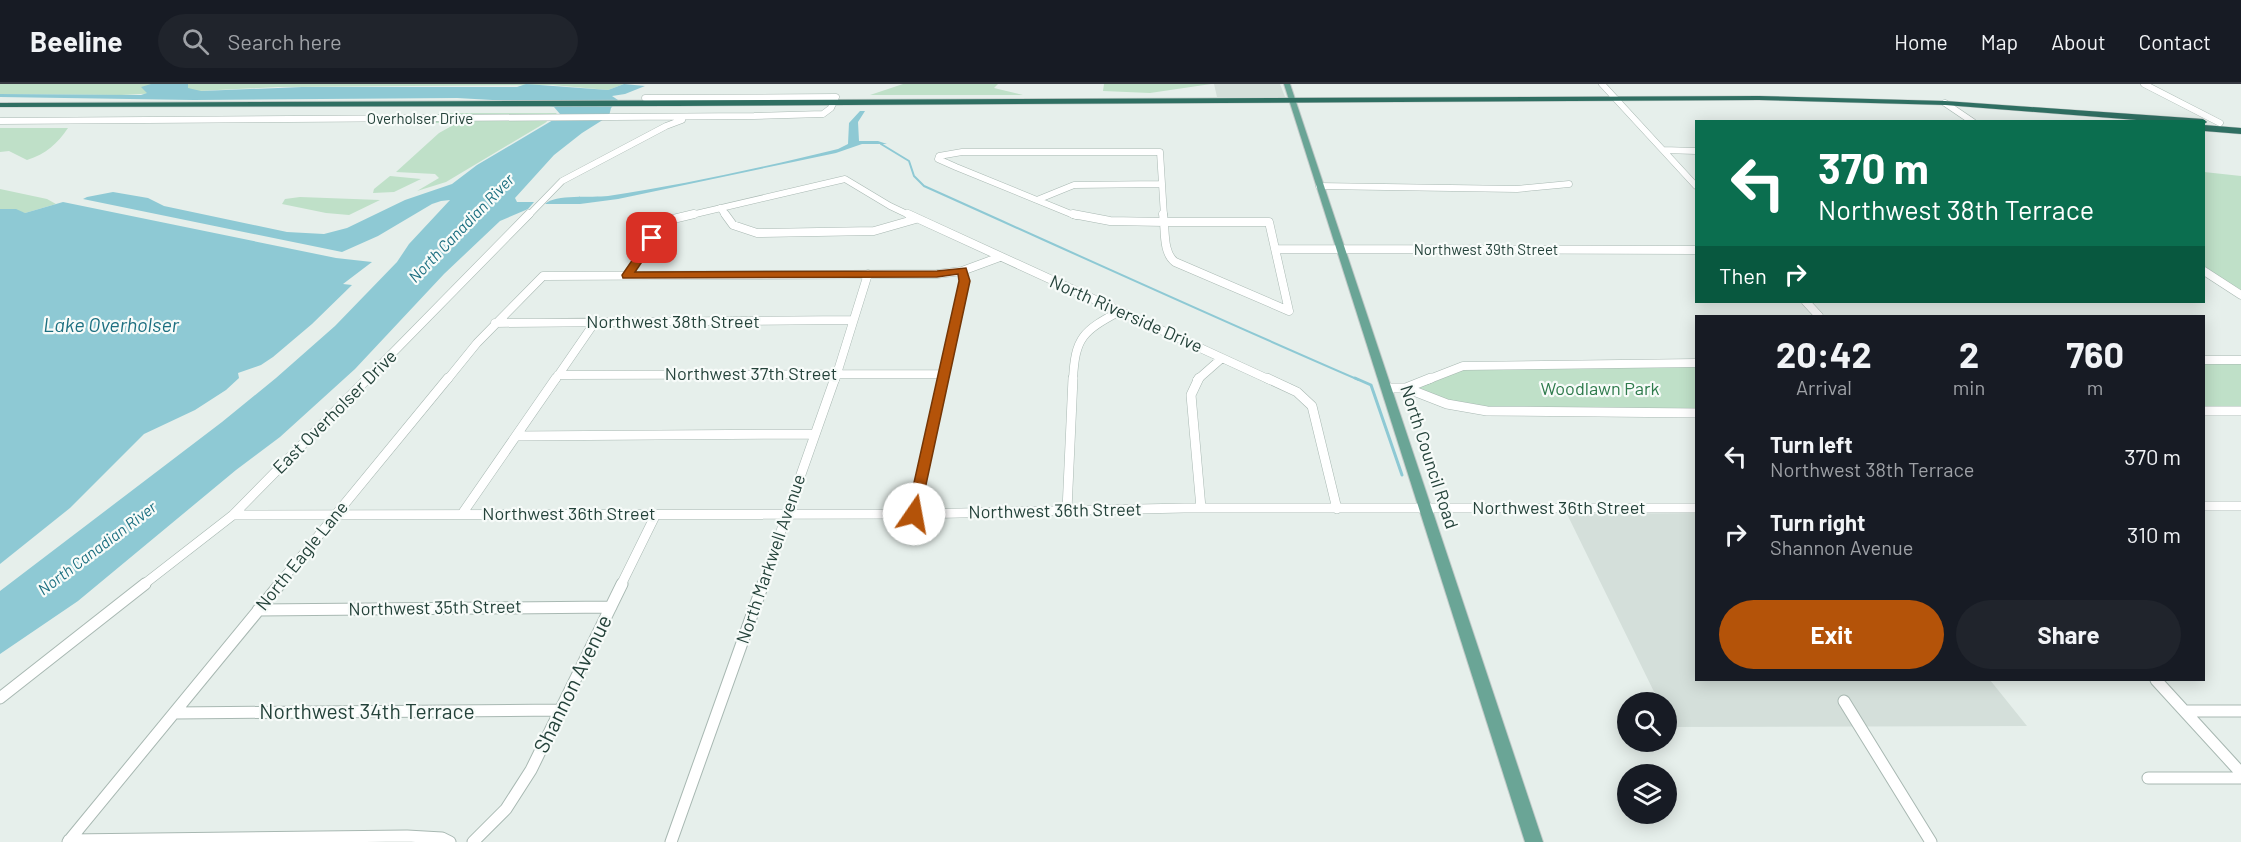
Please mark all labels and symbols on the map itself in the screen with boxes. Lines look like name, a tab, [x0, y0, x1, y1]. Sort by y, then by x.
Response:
street label: Overholser Drive	[367, 109, 473, 127]
water label: North Canadian River	[404, 169, 518, 286]
pin	[626, 212, 677, 263]
street label: Northwest 39th Street	[1414, 240, 1558, 258]
street label: North Riverside Drive	[1047, 269, 1206, 357]
street label: Northwest 38th Street	[586, 310, 760, 332]
water label: Lake Overholser	[43, 312, 180, 336]
street label: East Overholser Drive	[268, 345, 401, 478]
street label: Northwest 37th Street	[665, 362, 837, 384]
park label: Woodlawn Park	[1540, 377, 1660, 399]
street label: North Council Road	[1396, 382, 1464, 531]
street label: North Markwell Avenue	[731, 471, 809, 646]
position arrow	[882, 482, 946, 546]
water label: North Canadian River	[34, 496, 161, 598]
street label: North Eagle Lane	[250, 496, 352, 614]
street label: Northwest 36th Street	[1472, 496, 1646, 518]
street label: Northwest 36th Street	[968, 497, 1142, 523]
street label: Northwest 36th Street	[482, 502, 656, 524]
street label: Northwest 35th Street	[348, 594, 522, 620]
street label: Shannon Avenue	[527, 610, 616, 756]
street label: Northwest 34th Terrace	[259, 698, 475, 723]

